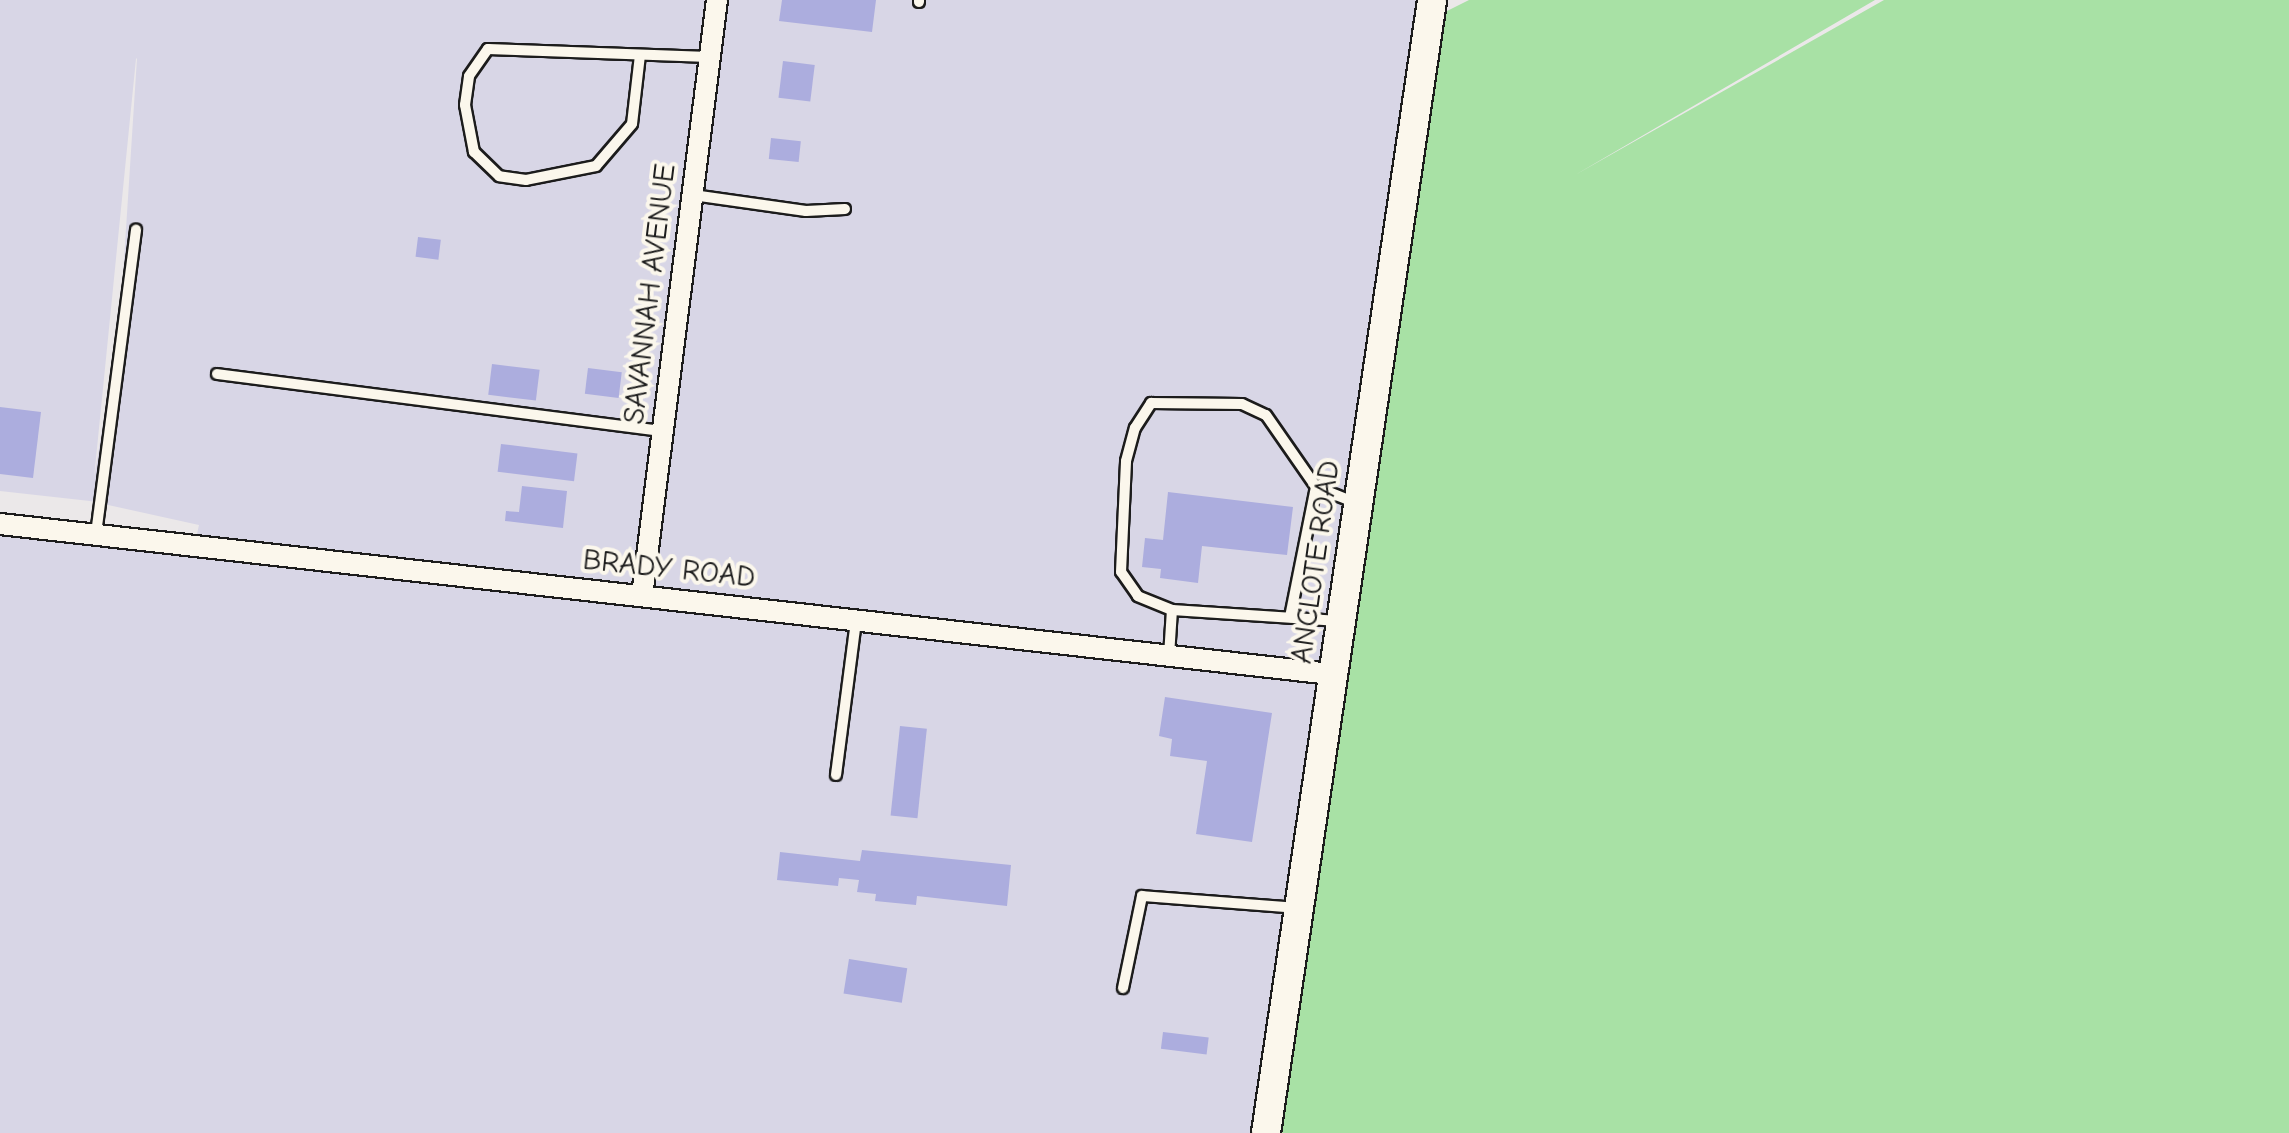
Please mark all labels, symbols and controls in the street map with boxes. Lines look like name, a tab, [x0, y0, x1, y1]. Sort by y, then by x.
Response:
street label: SAVANNAH AVENUE	[616, 162, 684, 426]
street label: ANCLOTE ROAD	[1284, 458, 1348, 666]
street label: BRADY ROAD	[581, 542, 757, 596]

